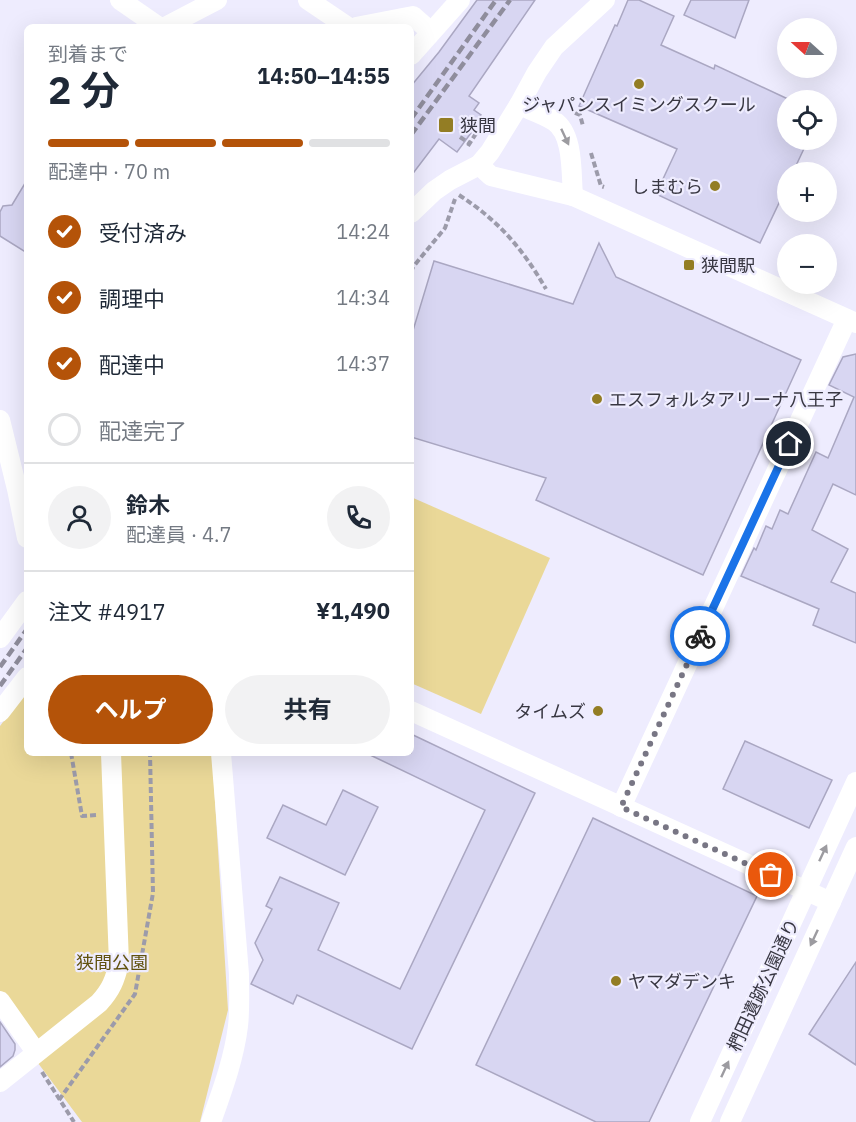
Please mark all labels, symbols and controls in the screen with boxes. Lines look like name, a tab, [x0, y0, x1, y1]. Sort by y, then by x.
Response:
north arrow	[777, 18, 837, 78]
map controls	[777, 18, 837, 294]
text: 到着まで	[48, 40, 128, 67]
text: 14:50–14:55	[257, 61, 390, 90]
text: 2 分	[48, 64, 120, 115]
marker: ジャパンスイミングスクール	[632, 77, 646, 91]
button: locate	[777, 90, 837, 150]
place label: ジャパンスイミングスクール	[522, 93, 756, 116]
place label: 狭間	[460, 114, 496, 137]
marker: 狭間	[437, 116, 455, 134]
one-way arrow	[560, 128, 570, 146]
text: 配達中 · 70 m	[48, 158, 170, 185]
button: +	[777, 162, 837, 222]
place label: しまむら	[631, 175, 703, 198]
marker: しまむら	[708, 179, 722, 193]
icon: check	[48, 215, 81, 248]
text: 受付済み	[99, 218, 187, 247]
text: 14:24	[336, 218, 390, 245]
button: −	[777, 234, 837, 294]
place label: 狭間駅	[701, 254, 755, 277]
marker: 狭間駅	[682, 258, 696, 272]
icon: check	[48, 281, 81, 314]
text: 調理中	[99, 284, 165, 313]
text: 14:34	[336, 284, 390, 311]
icon: check	[48, 347, 81, 380]
text: 配達中	[99, 350, 165, 379]
text: 14:37	[336, 350, 390, 377]
place label: エスフォルタアリーナ八王子	[609, 388, 843, 411]
marker: エスフォルタアリーナ八王子	[590, 392, 604, 406]
text: 配達完了	[99, 416, 187, 445]
pin	[763, 418, 814, 469]
icon: home	[772, 427, 805, 460]
button: person	[48, 486, 111, 549]
button: phone	[327, 486, 390, 549]
text: 鈴木	[126, 490, 170, 519]
text: 配達員 · 4.7	[126, 521, 231, 548]
text: ¥1,490	[316, 596, 390, 625]
text: 注文 #4917	[48, 597, 166, 626]
courier	[670, 606, 730, 666]
icon: bike	[684, 620, 717, 653]
button: ヘルプ	[48, 675, 213, 744]
button: 共有	[225, 675, 390, 744]
place label: タイムズ	[514, 700, 586, 723]
marker: タイムズ	[591, 704, 605, 718]
one-way arrow	[819, 845, 828, 862]
pin	[745, 849, 796, 900]
icon: bag	[754, 858, 787, 891]
street label: 椚田遺跡公園通り	[722, 915, 804, 1055]
one-way arrow	[810, 930, 819, 947]
park label: 狭間公園	[76, 951, 148, 974]
place label: ヤマダデンキ	[628, 970, 736, 993]
marker: ヤマダデンキ	[609, 974, 623, 988]
one-way arrow	[720, 1060, 729, 1077]

